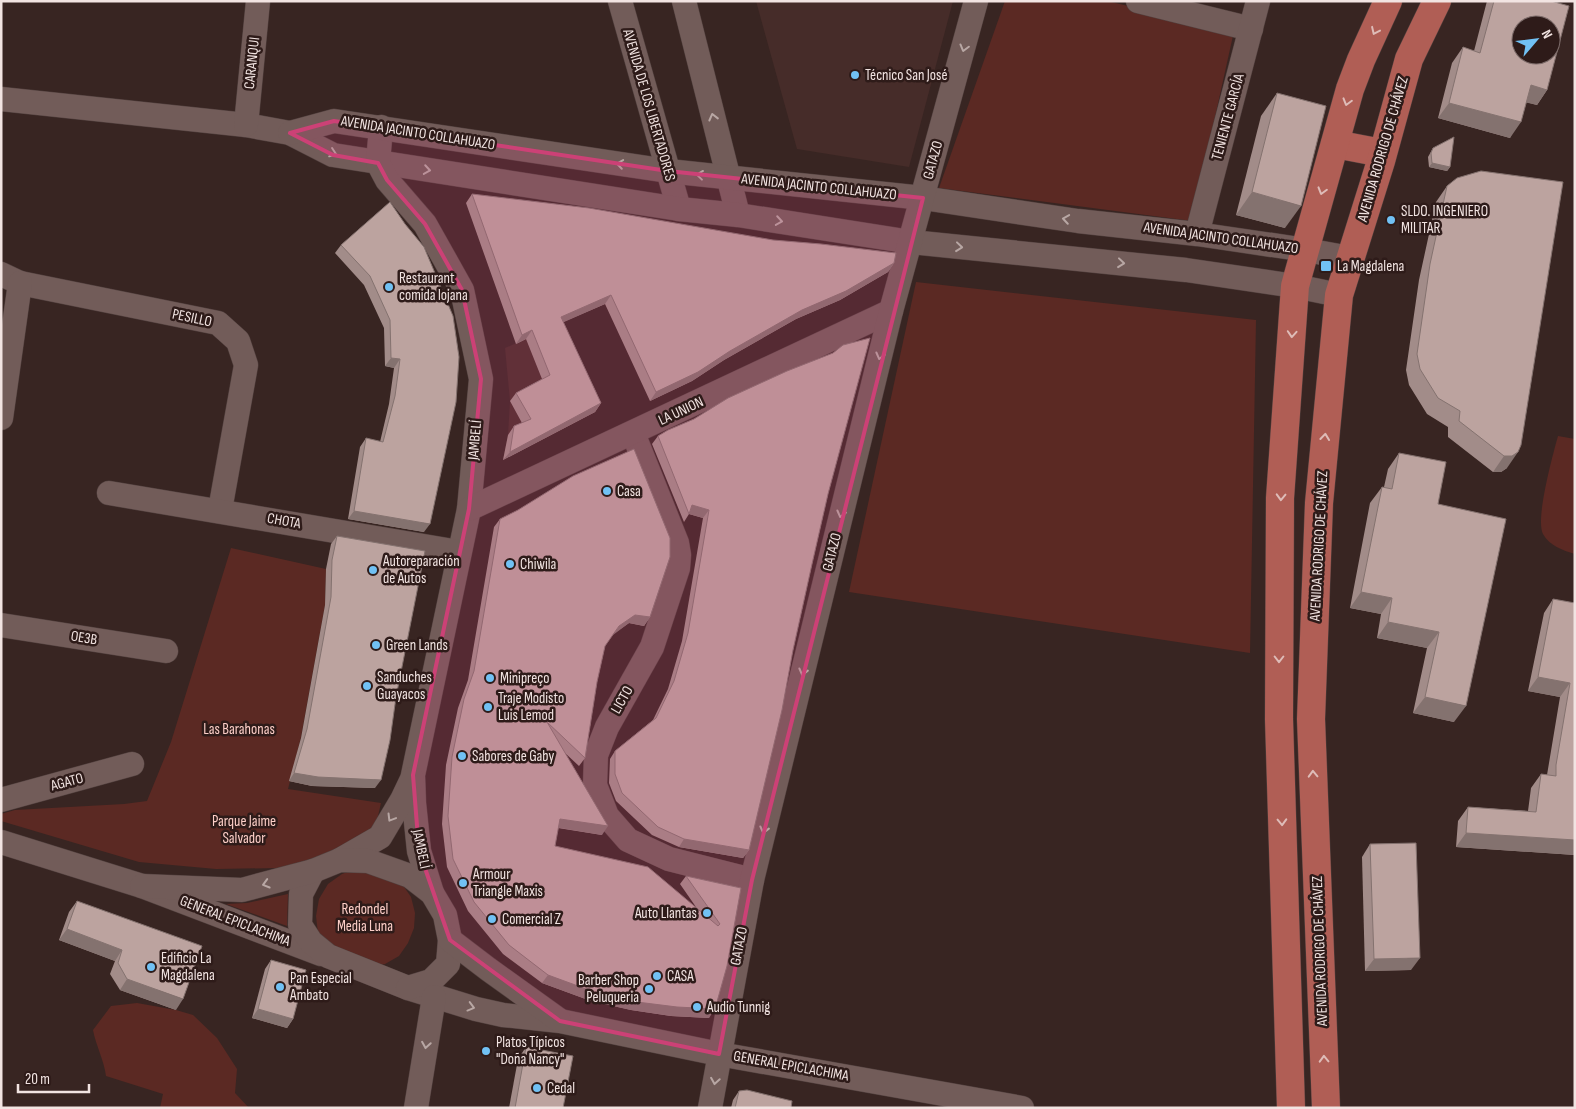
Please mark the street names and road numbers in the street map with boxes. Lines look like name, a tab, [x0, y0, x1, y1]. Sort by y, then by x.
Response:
street label: AVENIDA DE LOS LIBERTADORES	[618, 26, 680, 183]
street label: CARANQUI	[240, 36, 264, 90]
street label: TENIENTE GARCÍA	[1207, 71, 1249, 162]
street label: AVENIDA RODRIGO DE CHÁVEZ	[1353, 74, 1413, 225]
street label: AVENIDA JACINTO COLLAHUAZO	[339, 111, 496, 155]
street label: GATAZO	[919, 139, 947, 181]
street label: AVENIDA JACINTO COLLAHUAZO	[740, 169, 897, 205]
street label: AVENIDA JACINTO COLLAHUAZO	[1142, 218, 1299, 258]
street label: PESILLO	[170, 305, 214, 331]
street label: LA UNION	[655, 392, 707, 430]
street label: JAMBELÍ	[464, 419, 486, 462]
street label: AVENIDA RODRIGO DE CHÁVEZ	[1306, 470, 1332, 623]
street label: CHOTA	[266, 509, 303, 533]
street label: GATAZO	[818, 531, 846, 573]
street label: OE3B	[69, 627, 99, 650]
street label: LICTO	[607, 683, 637, 717]
street label: AGATO	[48, 769, 85, 796]
street label: JAMBELÍ	[407, 827, 434, 870]
street label: AVENIDA RODRIGO DE CHÁVEZ	[1308, 876, 1332, 1027]
street label: GENERAL EPICLACHIMA	[177, 891, 293, 951]
street label: GATAZO	[726, 925, 752, 967]
street label: GENERAL EPICLACHIMA	[732, 1047, 851, 1086]

